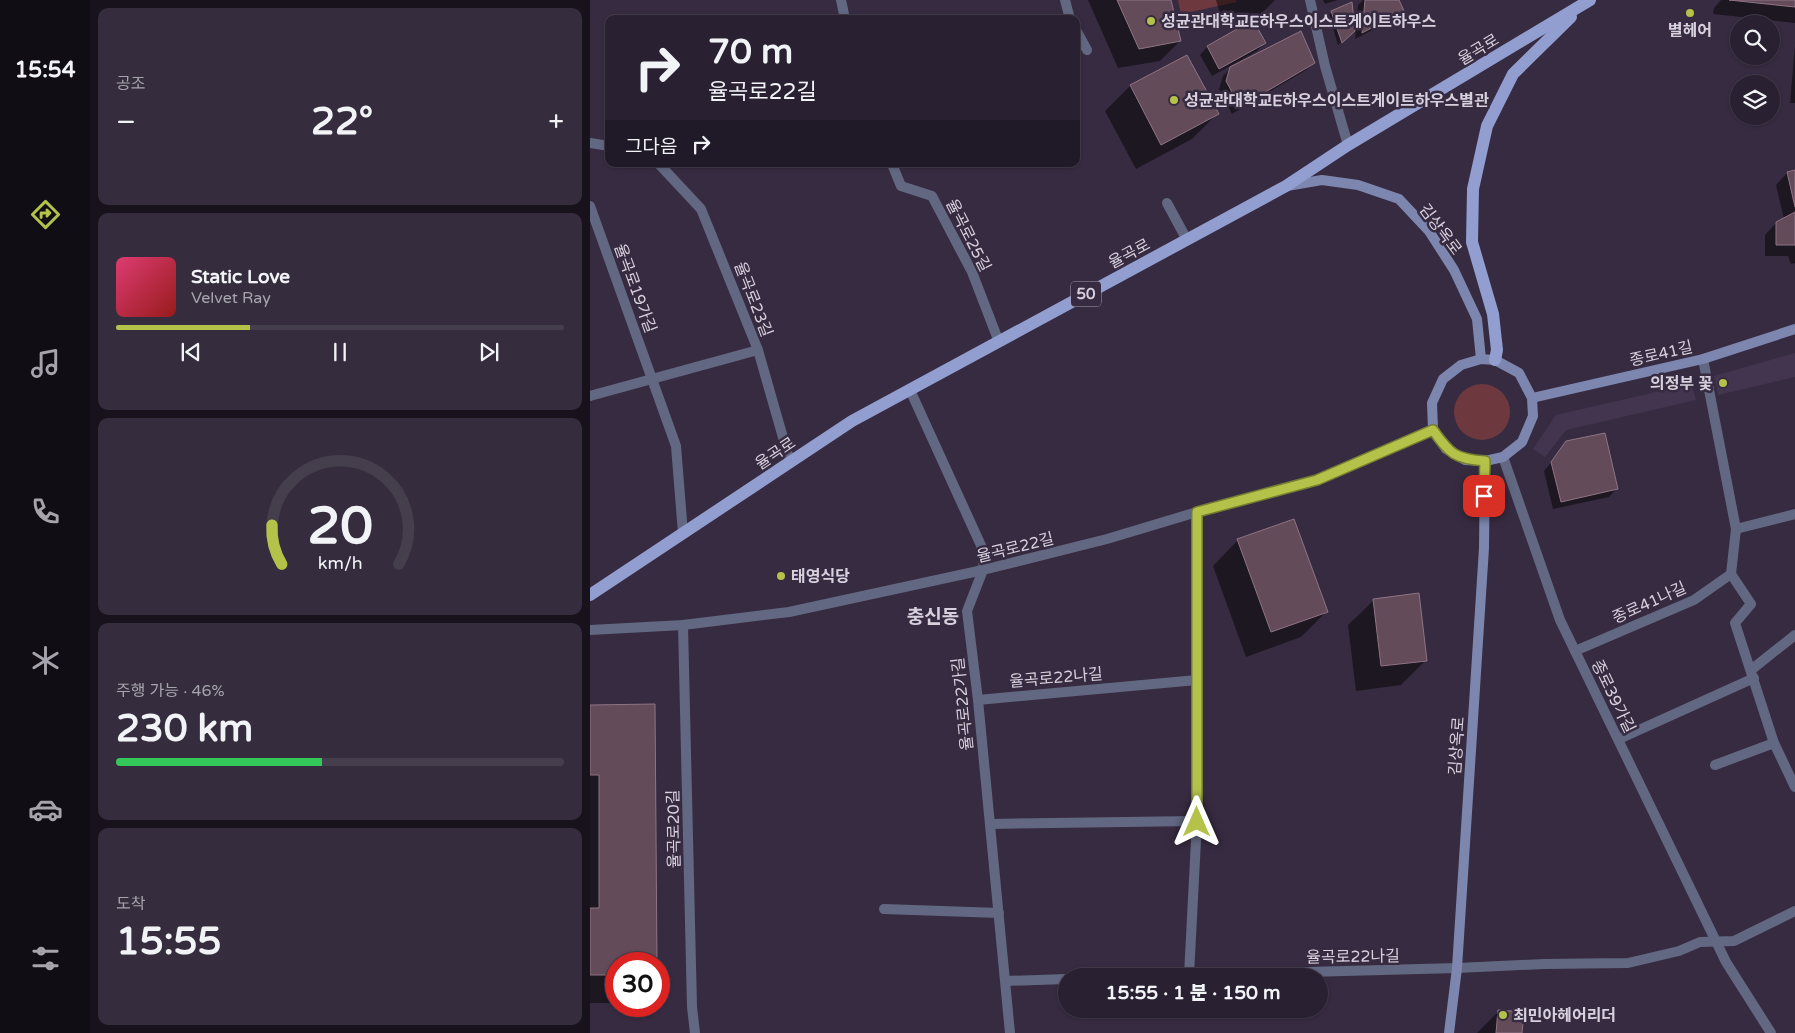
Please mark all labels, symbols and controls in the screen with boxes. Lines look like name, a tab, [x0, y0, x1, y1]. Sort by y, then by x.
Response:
marker: 별헤어	[1684, 7, 1696, 19]
place label: 성균관대학교E하우스이스트게이트하우스	[1161, 12, 1436, 32]
marker: 성균관대학교E하우스이스트게이트하우스	[1145, 15, 1157, 27]
map controls	[1730, 15, 1780, 125]
button: search	[1730, 15, 1780, 65]
place label: 별헤어	[1668, 21, 1712, 41]
street label: 율곡로	[1454, 30, 1503, 70]
text: 70 m	[708, 31, 793, 73]
icon: right	[625, 35, 690, 100]
text: 15:54	[15, 57, 75, 83]
text: 공조	[116, 74, 145, 94]
button: layers	[1730, 75, 1780, 125]
text: 율곡로22길	[708, 79, 817, 105]
place label: 성균관대학교E하우스이스트게이트하우스별관	[1184, 91, 1489, 111]
marker: 성균관대학교E하우스이스트게이트하우스별관	[1168, 94, 1180, 106]
text: 22°	[311, 99, 373, 145]
text: −	[116, 105, 136, 139]
text: +	[548, 105, 564, 139]
icon: right	[687, 130, 715, 158]
text: 그다음	[625, 136, 677, 158]
street label: 율곡로25길	[941, 196, 995, 275]
icon: directions	[28, 197, 63, 232]
street label: 김상옥로	[1414, 200, 1466, 259]
street label: 율곡로	[1105, 235, 1154, 273]
street label: 율곡로19가길	[610, 241, 660, 336]
street label: 율곡로23길	[730, 259, 777, 340]
text: Static Love	[191, 266, 290, 288]
road number: 50	[1071, 282, 1101, 306]
text: Velvet Ray	[191, 288, 271, 308]
street label: 종로41길	[1628, 337, 1695, 371]
icon: previous	[177, 338, 205, 366]
icon: pause	[326, 338, 354, 366]
icon: next	[475, 338, 503, 366]
icon: music	[28, 346, 63, 381]
place label: 의정부 꽃	[1650, 374, 1713, 394]
marker: 의정부 꽃	[1717, 377, 1729, 389]
street label: 율곡로	[752, 433, 800, 474]
pin	[1463, 475, 1505, 517]
icon: arrive	[1470, 482, 1498, 510]
icon: phone	[28, 494, 63, 529]
text: 20	[307, 495, 373, 558]
street label: 율곡로22길	[975, 529, 1056, 567]
text: km/h	[318, 553, 362, 574]
place label: 태영식당	[791, 567, 850, 587]
marker: 태영식당	[775, 570, 787, 582]
street label: 종로41나길	[1609, 578, 1690, 628]
district label: 충신동	[907, 606, 959, 628]
icon: climate	[28, 643, 63, 678]
street label: 율곡로22가길	[948, 656, 978, 752]
street label: 종로39가길	[1587, 657, 1639, 736]
street label: 율곡로22나길	[1009, 664, 1104, 692]
text: 주행 가능 · 46%	[116, 681, 225, 701]
text: 230 km	[116, 706, 253, 752]
street label: 김상옥로	[1445, 716, 1469, 776]
street label: 율곡로20길	[663, 789, 685, 869]
icon: car	[28, 792, 63, 827]
position arrow	[1170, 795, 1222, 847]
text: 도착	[116, 894, 145, 914]
text: 15:55	[116, 919, 221, 965]
icon: filters	[28, 941, 63, 976]
street label: 율곡로22나길	[1306, 946, 1400, 968]
speed limit sign: 30	[605, 952, 670, 1017]
text: 15:55 · 1 분 · 150 m	[1106, 982, 1280, 1004]
place label: 최민아헤어리더	[1513, 1006, 1616, 1026]
marker: 최민아헤어리더	[1497, 1009, 1509, 1021]

